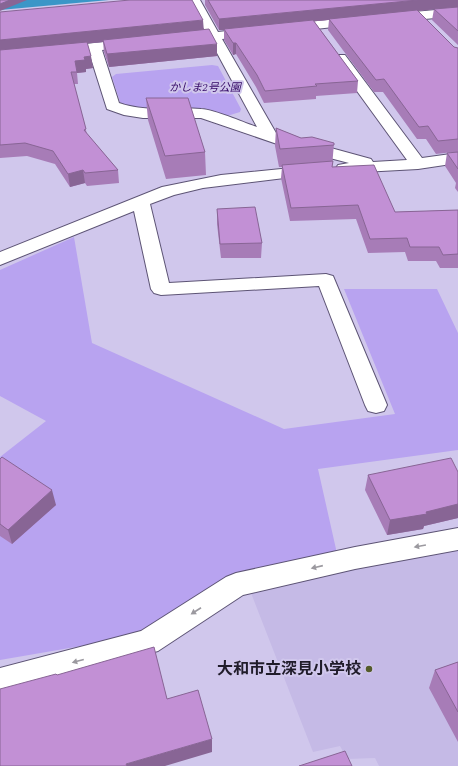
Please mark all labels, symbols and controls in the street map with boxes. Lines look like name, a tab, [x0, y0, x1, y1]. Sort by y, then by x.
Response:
park label: かしま2号公園	[169, 79, 243, 96]
one-way arrow	[414, 544, 426, 550]
one-way arrow	[311, 564, 323, 570]
one-way arrow	[191, 607, 202, 615]
place label: 大和市立深見小学校	[217, 657, 361, 681]
one-way arrow	[72, 658, 84, 664]
marker: 大和市立深見小学校	[364, 664, 374, 674]

